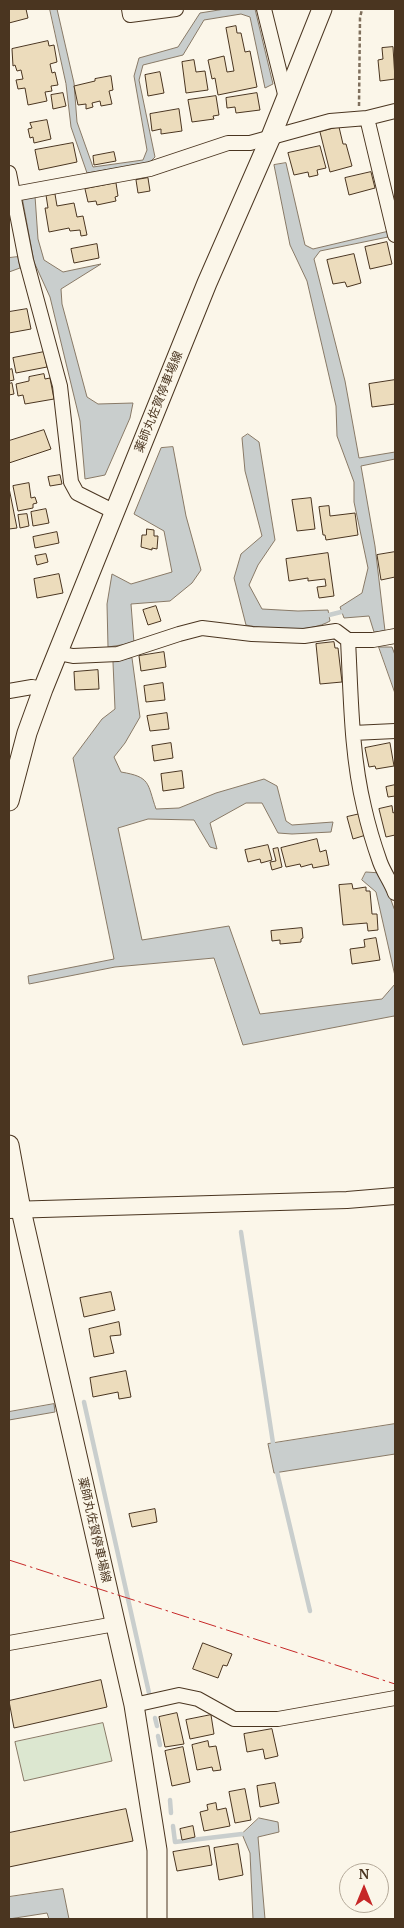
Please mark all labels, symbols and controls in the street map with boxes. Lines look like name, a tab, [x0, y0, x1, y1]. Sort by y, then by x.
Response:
street label: 薬師丸佐賀停車場線	[132, 349, 186, 455]
street label: 薬師丸佐賀停車場線	[75, 1476, 113, 1584]
north arrow	[339, 1863, 389, 1913]
text: N	[359, 1864, 369, 1883]

